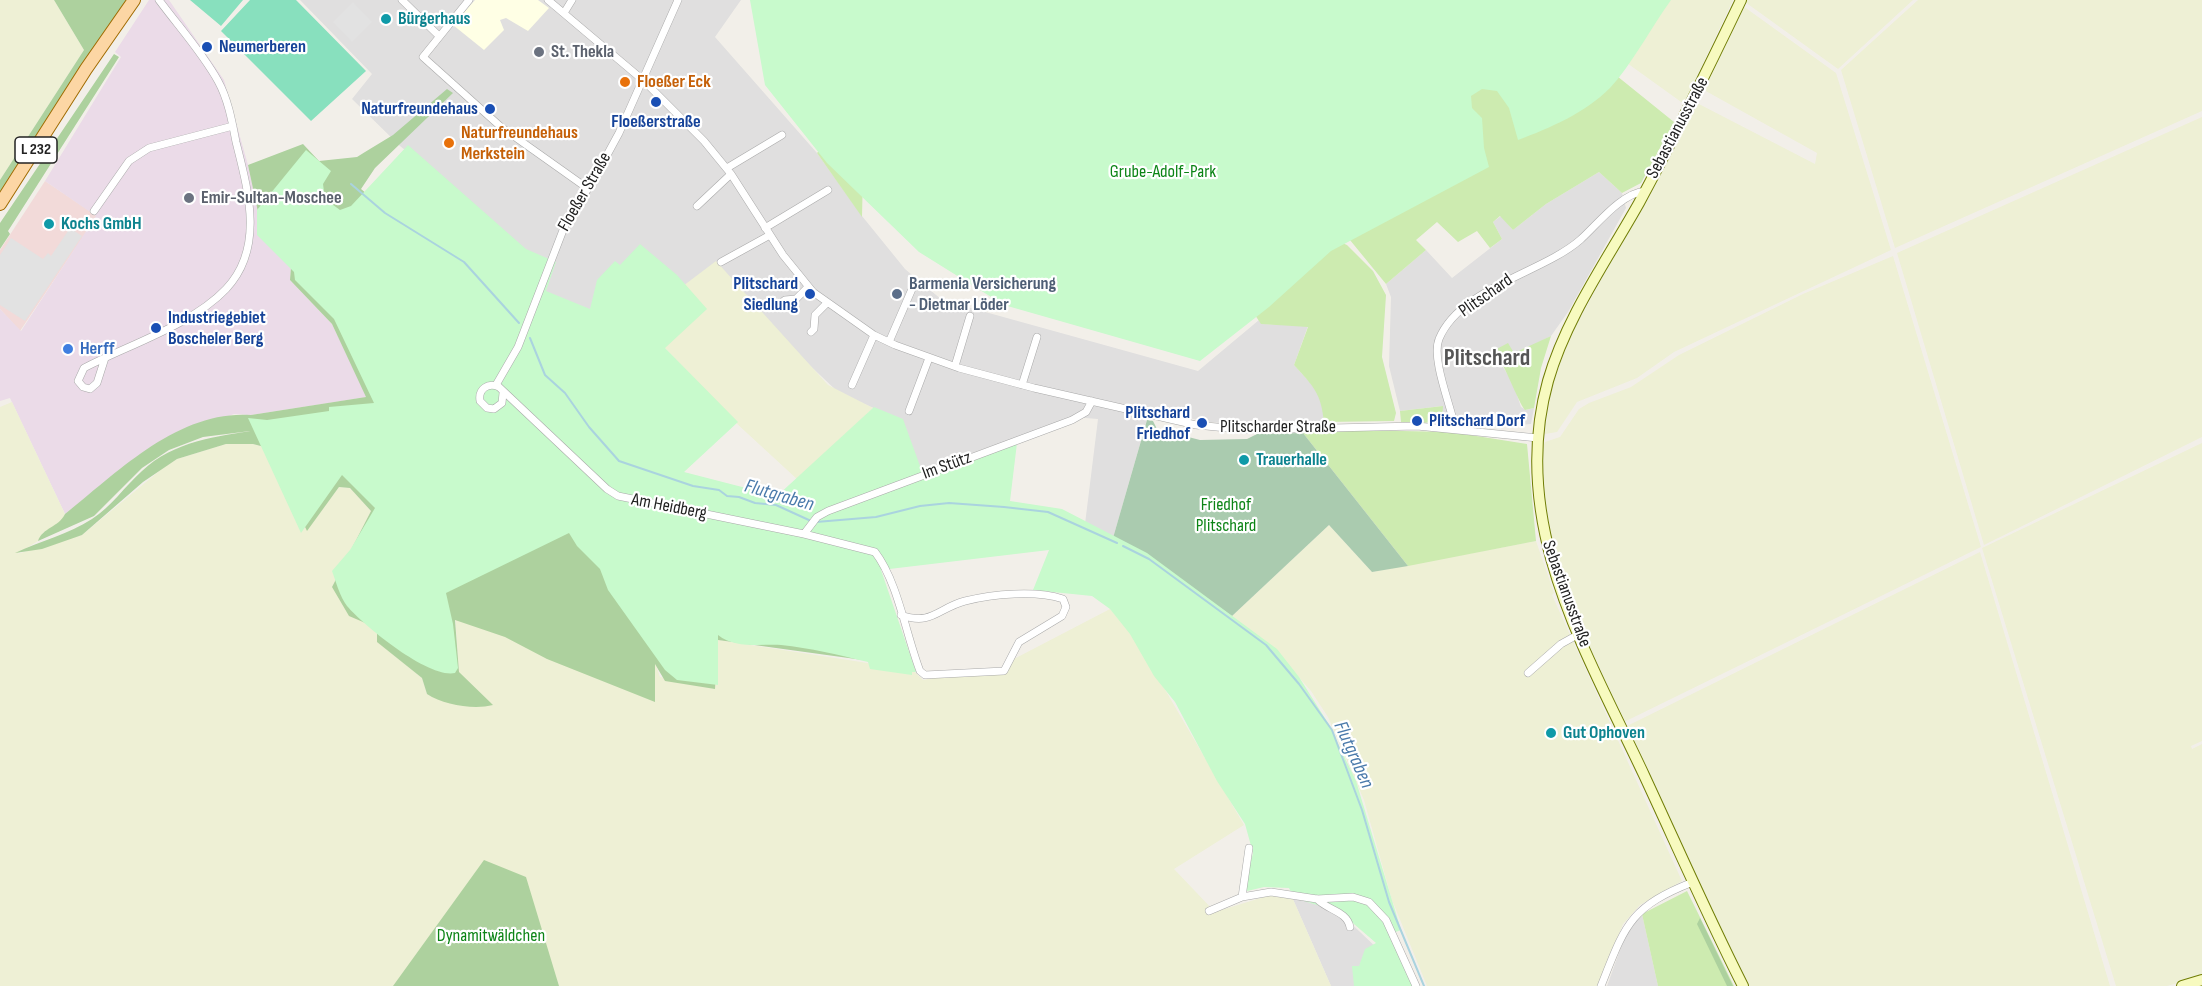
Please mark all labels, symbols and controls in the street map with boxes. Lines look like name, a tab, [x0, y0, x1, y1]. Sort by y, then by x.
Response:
place label: Bürgerhaus	[398, 8, 470, 30]
marker: Bürgerhaus	[379, 12, 393, 26]
place label: Neumerberen	[219, 36, 306, 58]
marker: Neumerberen	[200, 40, 214, 54]
place label: St. Thekla	[551, 41, 614, 63]
marker: St. Thekla	[532, 45, 546, 59]
place label: Floeßer Eck	[637, 71, 711, 93]
street label: Sebastianusstraße	[1642, 74, 1714, 182]
marker: Floeßer Eck	[618, 75, 632, 89]
marker: Floeßerstraße	[649, 95, 663, 109]
place label: Naturfreundehaus	[361, 98, 478, 120]
marker: Naturfreundehaus	[483, 102, 497, 116]
place label: Floeßerstraße	[611, 111, 701, 133]
place label: Naturfreundehaus Merkstein	[461, 122, 578, 164]
marker: Naturfreundehaus Merkstein	[442, 136, 456, 150]
road number: L 232	[15, 137, 57, 163]
street label: Floeßer Straße	[554, 149, 616, 235]
park label: Grube-Adolf-Park	[1110, 161, 1216, 183]
place label: Emir-Sultan-Moschee	[201, 187, 342, 209]
marker: Emir-Sultan-Moschee	[182, 191, 196, 205]
place label: Kochs GmbH	[61, 213, 141, 235]
marker: Kochs GmbH	[42, 217, 56, 231]
street label: Plitschard	[1455, 270, 1517, 322]
place label: Plitschard Siedlung	[733, 273, 798, 316]
place label: Barmenia Versicherung - Dietmar Löder	[909, 273, 1056, 316]
marker: Plitschard Siedlung	[803, 287, 817, 301]
marker: Barmenia Versicherung - Dietmar Löder	[890, 287, 904, 301]
place label: Industriegebiet Boscheler Berg	[168, 307, 266, 350]
marker: Industriegebiet Boscheler Berg	[149, 321, 163, 335]
place label: Herff	[80, 338, 114, 360]
marker: Herff	[61, 342, 75, 356]
district label: Plitschard	[1444, 345, 1530, 373]
place label: Plitschard Friedhof	[1125, 402, 1190, 444]
place label: Plitschard Dorf	[1429, 410, 1525, 432]
marker: Plitschard Dorf	[1410, 414, 1424, 428]
marker: Plitschard Friedhof	[1195, 416, 1209, 430]
street label: Plitscharder Straße	[1220, 416, 1336, 438]
street label: Im Stütz	[919, 447, 975, 485]
place label: Trauerhalle	[1256, 449, 1327, 471]
marker: Trauerhalle	[1237, 453, 1251, 467]
water label: Flutgraben	[742, 475, 816, 517]
street label: Am Heidberg	[630, 489, 708, 525]
park label: Friedhof Plitschard	[1196, 494, 1256, 536]
street label: Sebastianusstraße	[1537, 538, 1595, 650]
water label: Flutgraben	[1328, 718, 1378, 792]
place label: Gut Ophoven	[1563, 722, 1645, 744]
marker: Gut Ophoven	[1544, 726, 1558, 740]
park label: Dynamitwäldchen	[437, 925, 545, 947]

